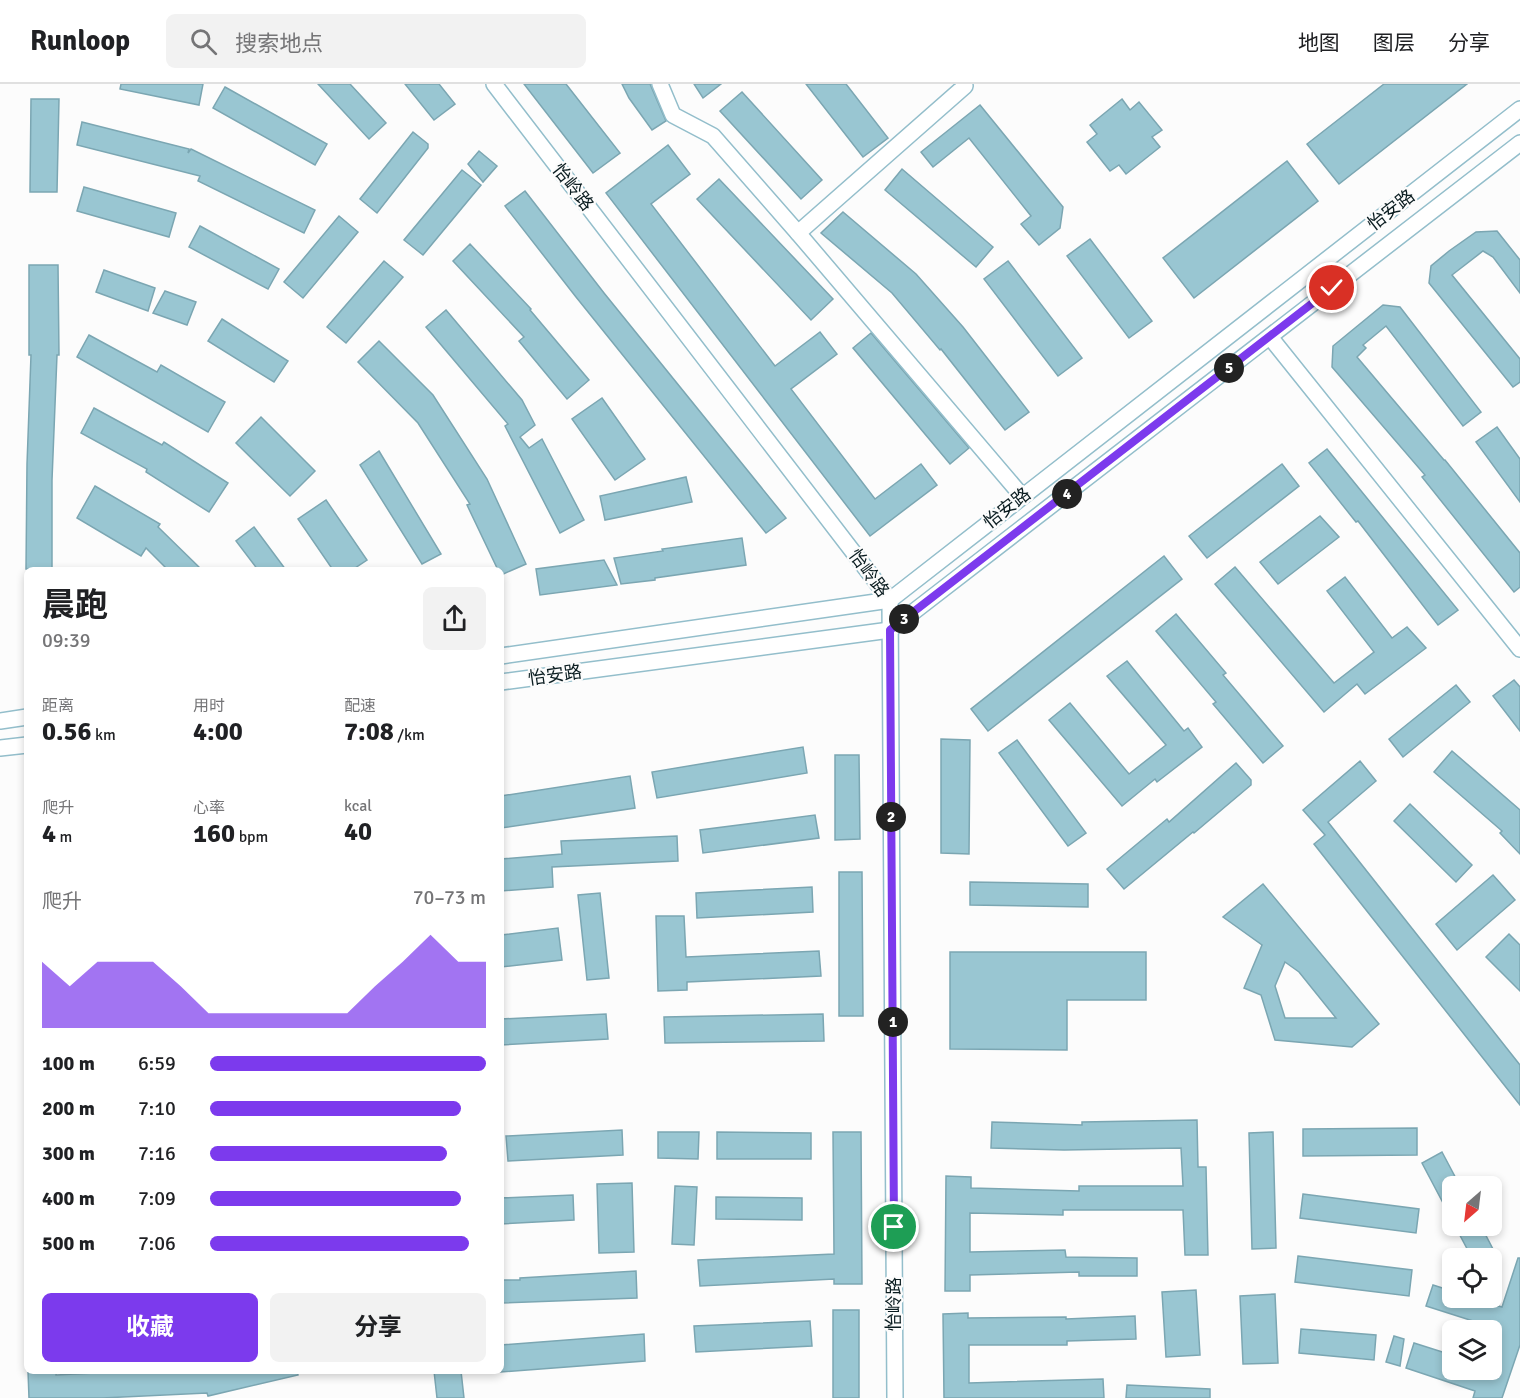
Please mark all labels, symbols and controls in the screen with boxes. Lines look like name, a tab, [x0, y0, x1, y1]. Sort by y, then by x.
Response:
search box	[166, 14, 586, 68]
text: Runloop	[30, 24, 130, 58]
icon: search	[187, 25, 220, 58]
text: 搜索地点	[235, 30, 323, 57]
text: 地图	[1298, 30, 1340, 56]
text: 图层	[1373, 30, 1415, 56]
text: 分享	[1448, 30, 1490, 56]
street label: 怡岭路	[548, 159, 598, 215]
street label: 怡安路	[1363, 185, 1419, 235]
pin	[1306, 262, 1357, 313]
icon: check	[1315, 271, 1348, 304]
pin: 5	[1214, 353, 1244, 383]
text: 5	[1225, 358, 1233, 378]
pin: 4	[1052, 479, 1082, 509]
street label: 怡安路	[979, 483, 1035, 533]
text: 4	[1063, 484, 1071, 504]
street label: 怡岭路	[844, 545, 894, 601]
text: 晨跑	[42, 585, 108, 626]
button: share	[423, 587, 486, 650]
pin: 3	[889, 604, 919, 634]
text: 3	[900, 609, 908, 629]
text: 09:39	[42, 628, 91, 653]
street label: 怡安路	[527, 660, 583, 690]
text: 距离	[42, 696, 74, 716]
text: 用时	[193, 696, 225, 716]
text: 配速	[344, 696, 376, 716]
text: 0.56	[42, 716, 92, 748]
text: 4:00	[193, 716, 243, 748]
text: 7:08	[344, 716, 394, 748]
text: km	[92, 725, 116, 745]
text: /km	[394, 725, 425, 745]
text: kcal	[344, 796, 372, 816]
text: 爬升	[42, 798, 74, 818]
text: 心率	[193, 798, 225, 818]
pin: 2	[876, 802, 906, 832]
text: 2	[887, 807, 895, 827]
text: 40	[344, 816, 372, 848]
text: 4	[42, 818, 56, 850]
text: 160	[193, 818, 235, 850]
text: m	[56, 827, 72, 847]
text: bpm	[235, 827, 268, 847]
text: 70–73 m	[413, 885, 486, 910]
text: 爬升	[42, 889, 82, 914]
pin: 1	[878, 1007, 908, 1037]
text: 1	[889, 1012, 897, 1032]
text: 100 m	[42, 1051, 95, 1076]
text: 6:59	[138, 1051, 176, 1076]
text: 200 m	[42, 1096, 95, 1121]
text: 7:10	[138, 1096, 176, 1121]
text: 300 m	[42, 1141, 95, 1166]
text: 7:16	[138, 1141, 176, 1166]
north arrow	[1442, 1176, 1502, 1236]
map controls	[1442, 1176, 1502, 1380]
text: 400 m	[42, 1186, 95, 1211]
text: 7:09	[138, 1186, 176, 1211]
pin	[868, 1201, 919, 1252]
icon: arrive	[877, 1210, 910, 1243]
text: 500 m	[42, 1231, 95, 1256]
text: 7:06	[138, 1231, 176, 1256]
button: locate	[1442, 1248, 1502, 1308]
street label: 怡岭路	[883, 1277, 905, 1331]
button: 收藏	[42, 1293, 258, 1362]
button: 分享	[270, 1293, 486, 1362]
button: layers	[1442, 1320, 1502, 1380]

